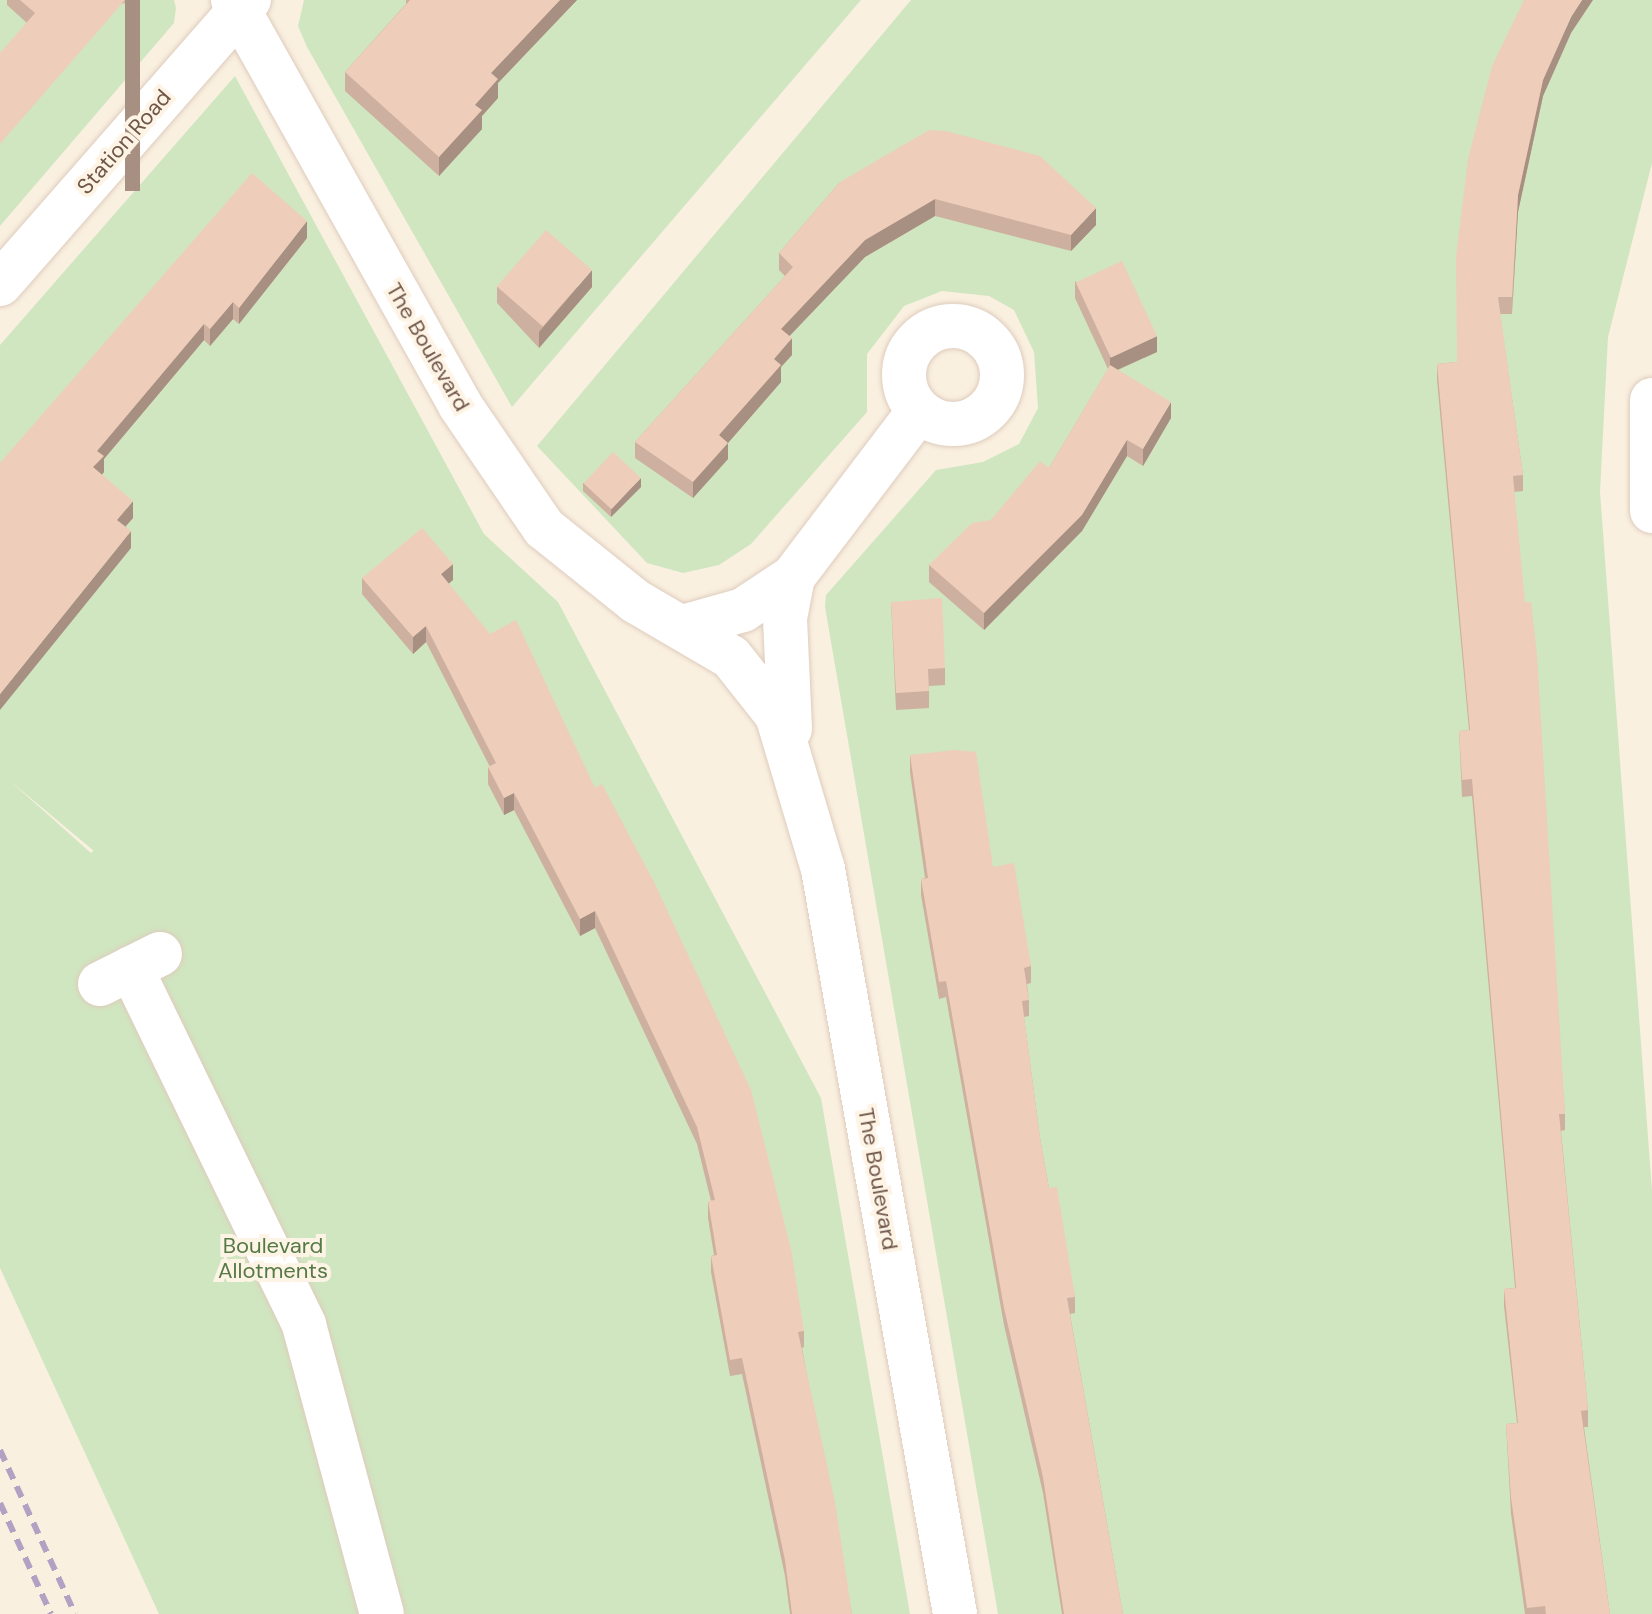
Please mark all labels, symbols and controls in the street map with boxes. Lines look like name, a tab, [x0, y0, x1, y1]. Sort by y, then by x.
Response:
street label: Station Road	[71, 84, 177, 200]
street label: The Boulevard	[381, 278, 475, 416]
street label: The Boulevard	[853, 1106, 903, 1252]
park label: Boulevard Allotments	[218, 1232, 328, 1284]

